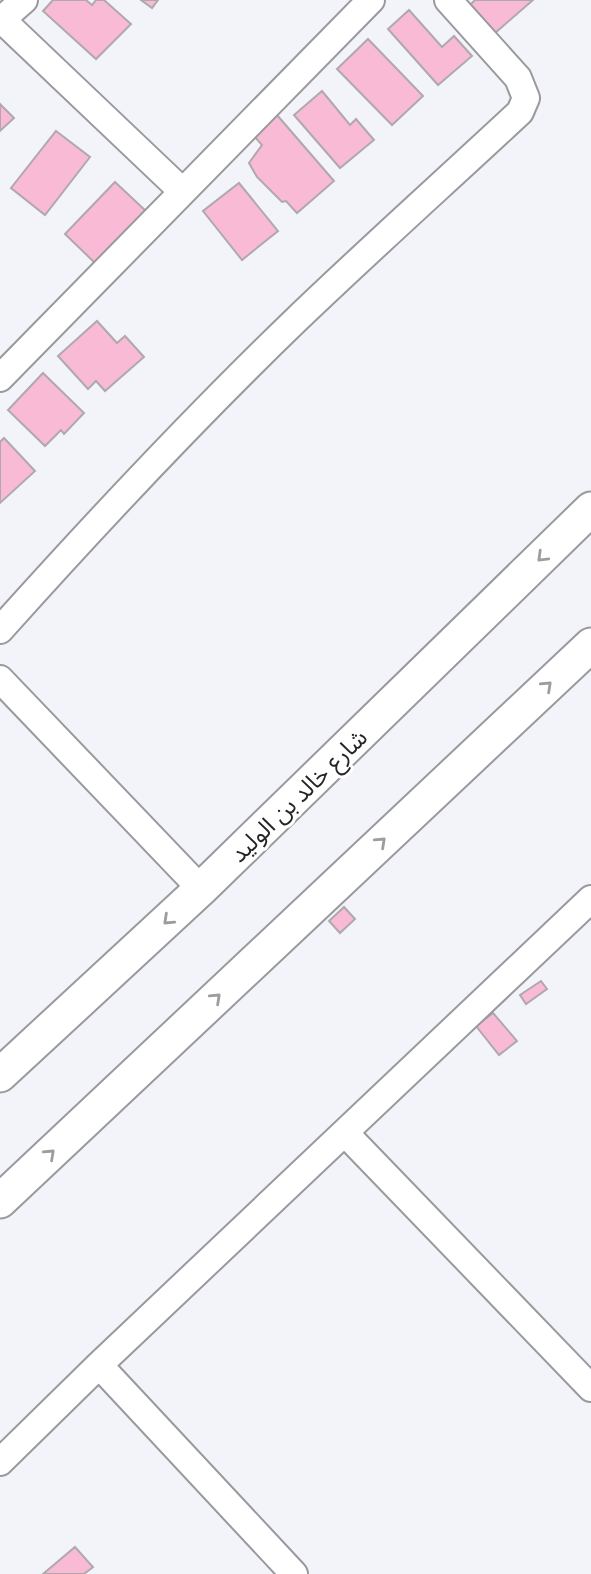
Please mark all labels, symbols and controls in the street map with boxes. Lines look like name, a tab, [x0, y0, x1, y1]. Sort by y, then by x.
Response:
one-way arrow	[537, 548, 550, 561]
one-way arrow	[539, 682, 552, 695]
street label: شارع خالد بن الوليد	[224, 723, 375, 870]
one-way arrow	[373, 838, 386, 851]
one-way arrow	[163, 912, 176, 924]
one-way arrow	[207, 994, 220, 1006]
one-way arrow	[42, 1149, 55, 1162]

